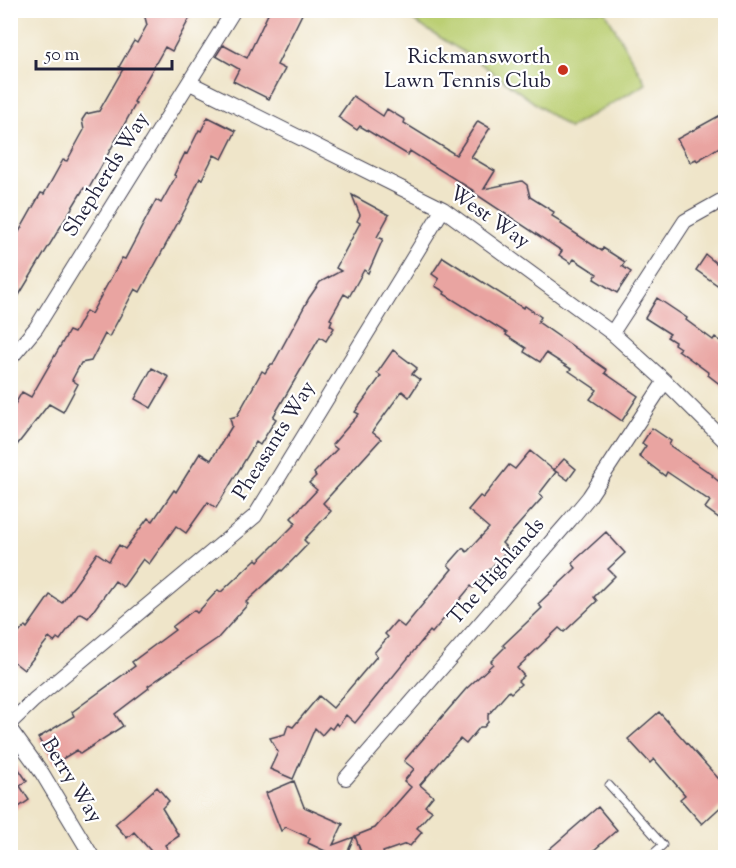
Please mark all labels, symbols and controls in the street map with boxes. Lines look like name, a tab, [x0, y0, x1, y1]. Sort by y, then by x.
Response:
scale bar	[36, 33, 172, 71]
text: 50 m	[44, 43, 80, 69]
place label: Rickmansworth Lawn Tennis Club	[384, 43, 551, 97]
marker: Rickmansworth Lawn Tennis Club	[556, 63, 570, 77]
street label: Shepherds Way	[57, 106, 158, 243]
street label: West Way	[442, 179, 536, 257]
street label: Pheasants Way	[226, 375, 324, 506]
street label: The Highlands	[442, 512, 552, 632]
street label: Berry Way	[33, 732, 109, 830]

